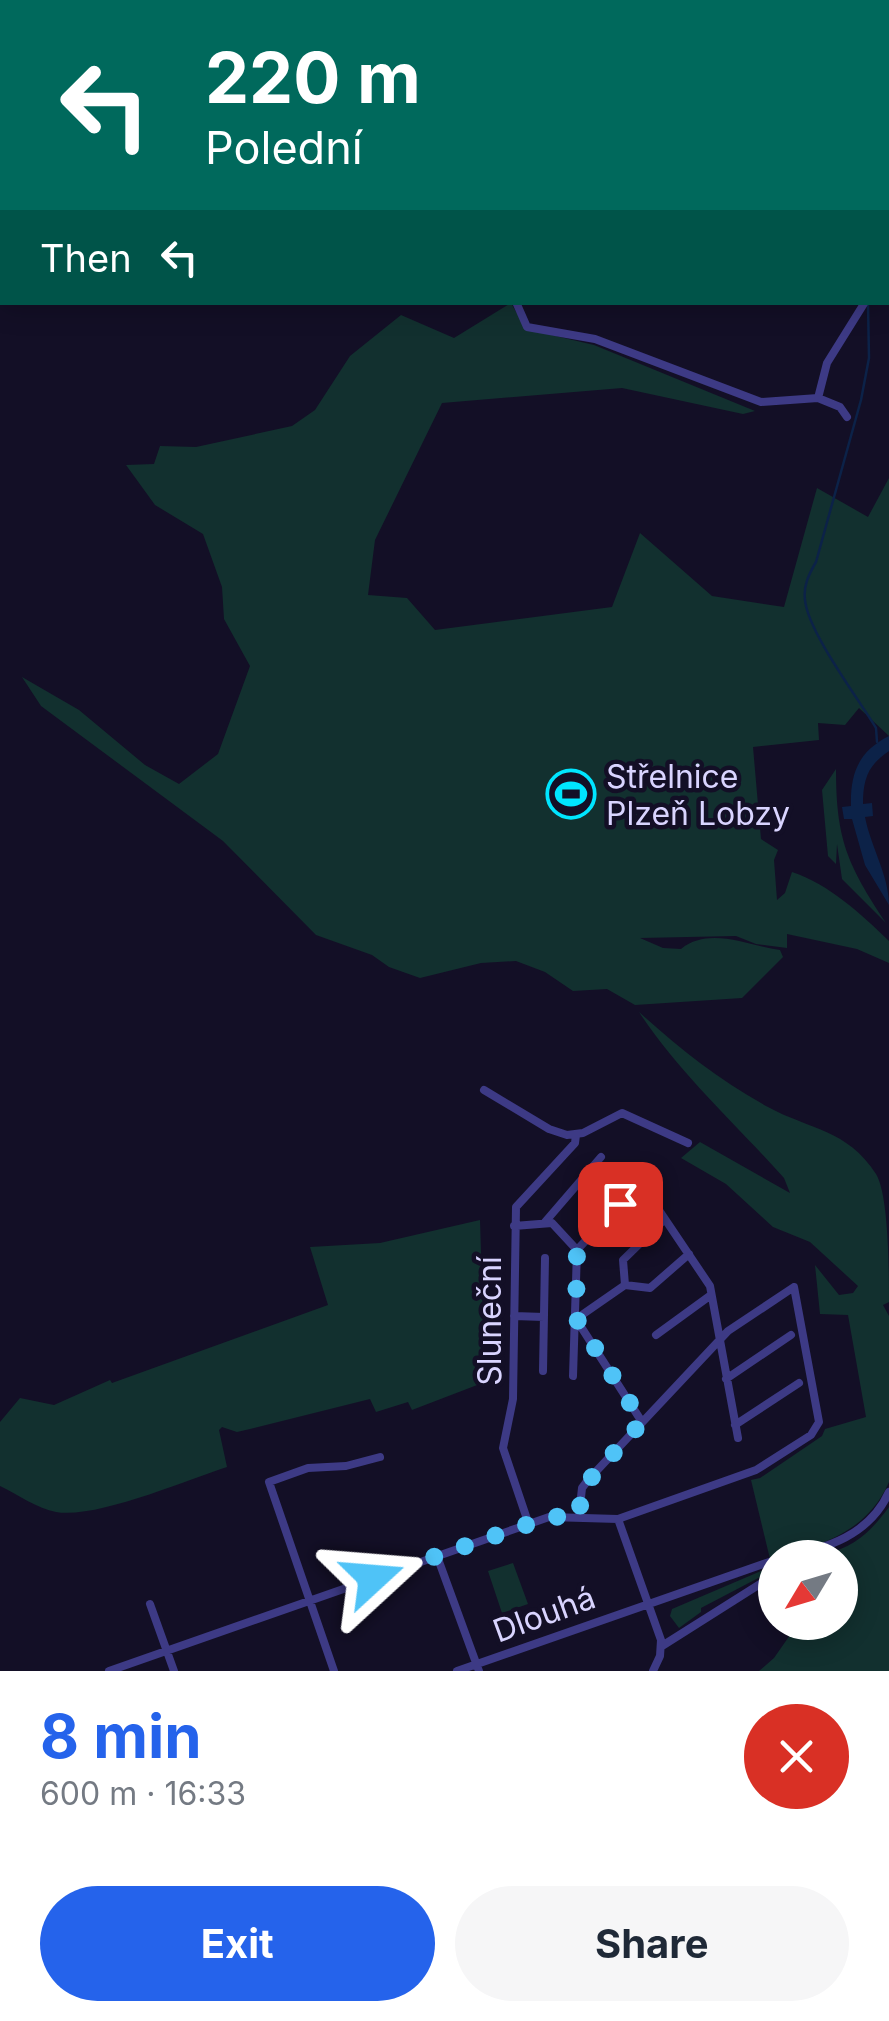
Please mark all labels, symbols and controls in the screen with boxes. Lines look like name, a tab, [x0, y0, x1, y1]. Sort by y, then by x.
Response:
text: 220 m	[205, 35, 421, 120]
icon: left	[40, 40, 170, 170]
text: Polední	[205, 120, 363, 175]
icon: left	[152, 230, 207, 285]
text: Then	[40, 235, 132, 281]
place label: Střelnice Plzeň Lobzy	[606, 757, 790, 833]
sports icon: Střelnice Plzeň Lobzy	[545, 768, 597, 820]
pin	[578, 1162, 663, 1247]
icon: arrive	[593, 1177, 648, 1232]
street label: Sluneční	[470, 1256, 509, 1386]
position arrow	[321, 1526, 425, 1630]
north arrow	[758, 1540, 858, 1640]
map controls	[758, 1540, 858, 1640]
street label: Dlouhá	[488, 1578, 600, 1650]
text: 8 min	[40, 1700, 202, 1772]
button: close	[744, 1704, 849, 1809]
text: 600 m · 16:33	[40, 1774, 246, 1813]
button: Exit	[40, 1886, 435, 2001]
button: Share	[455, 1886, 849, 2001]

